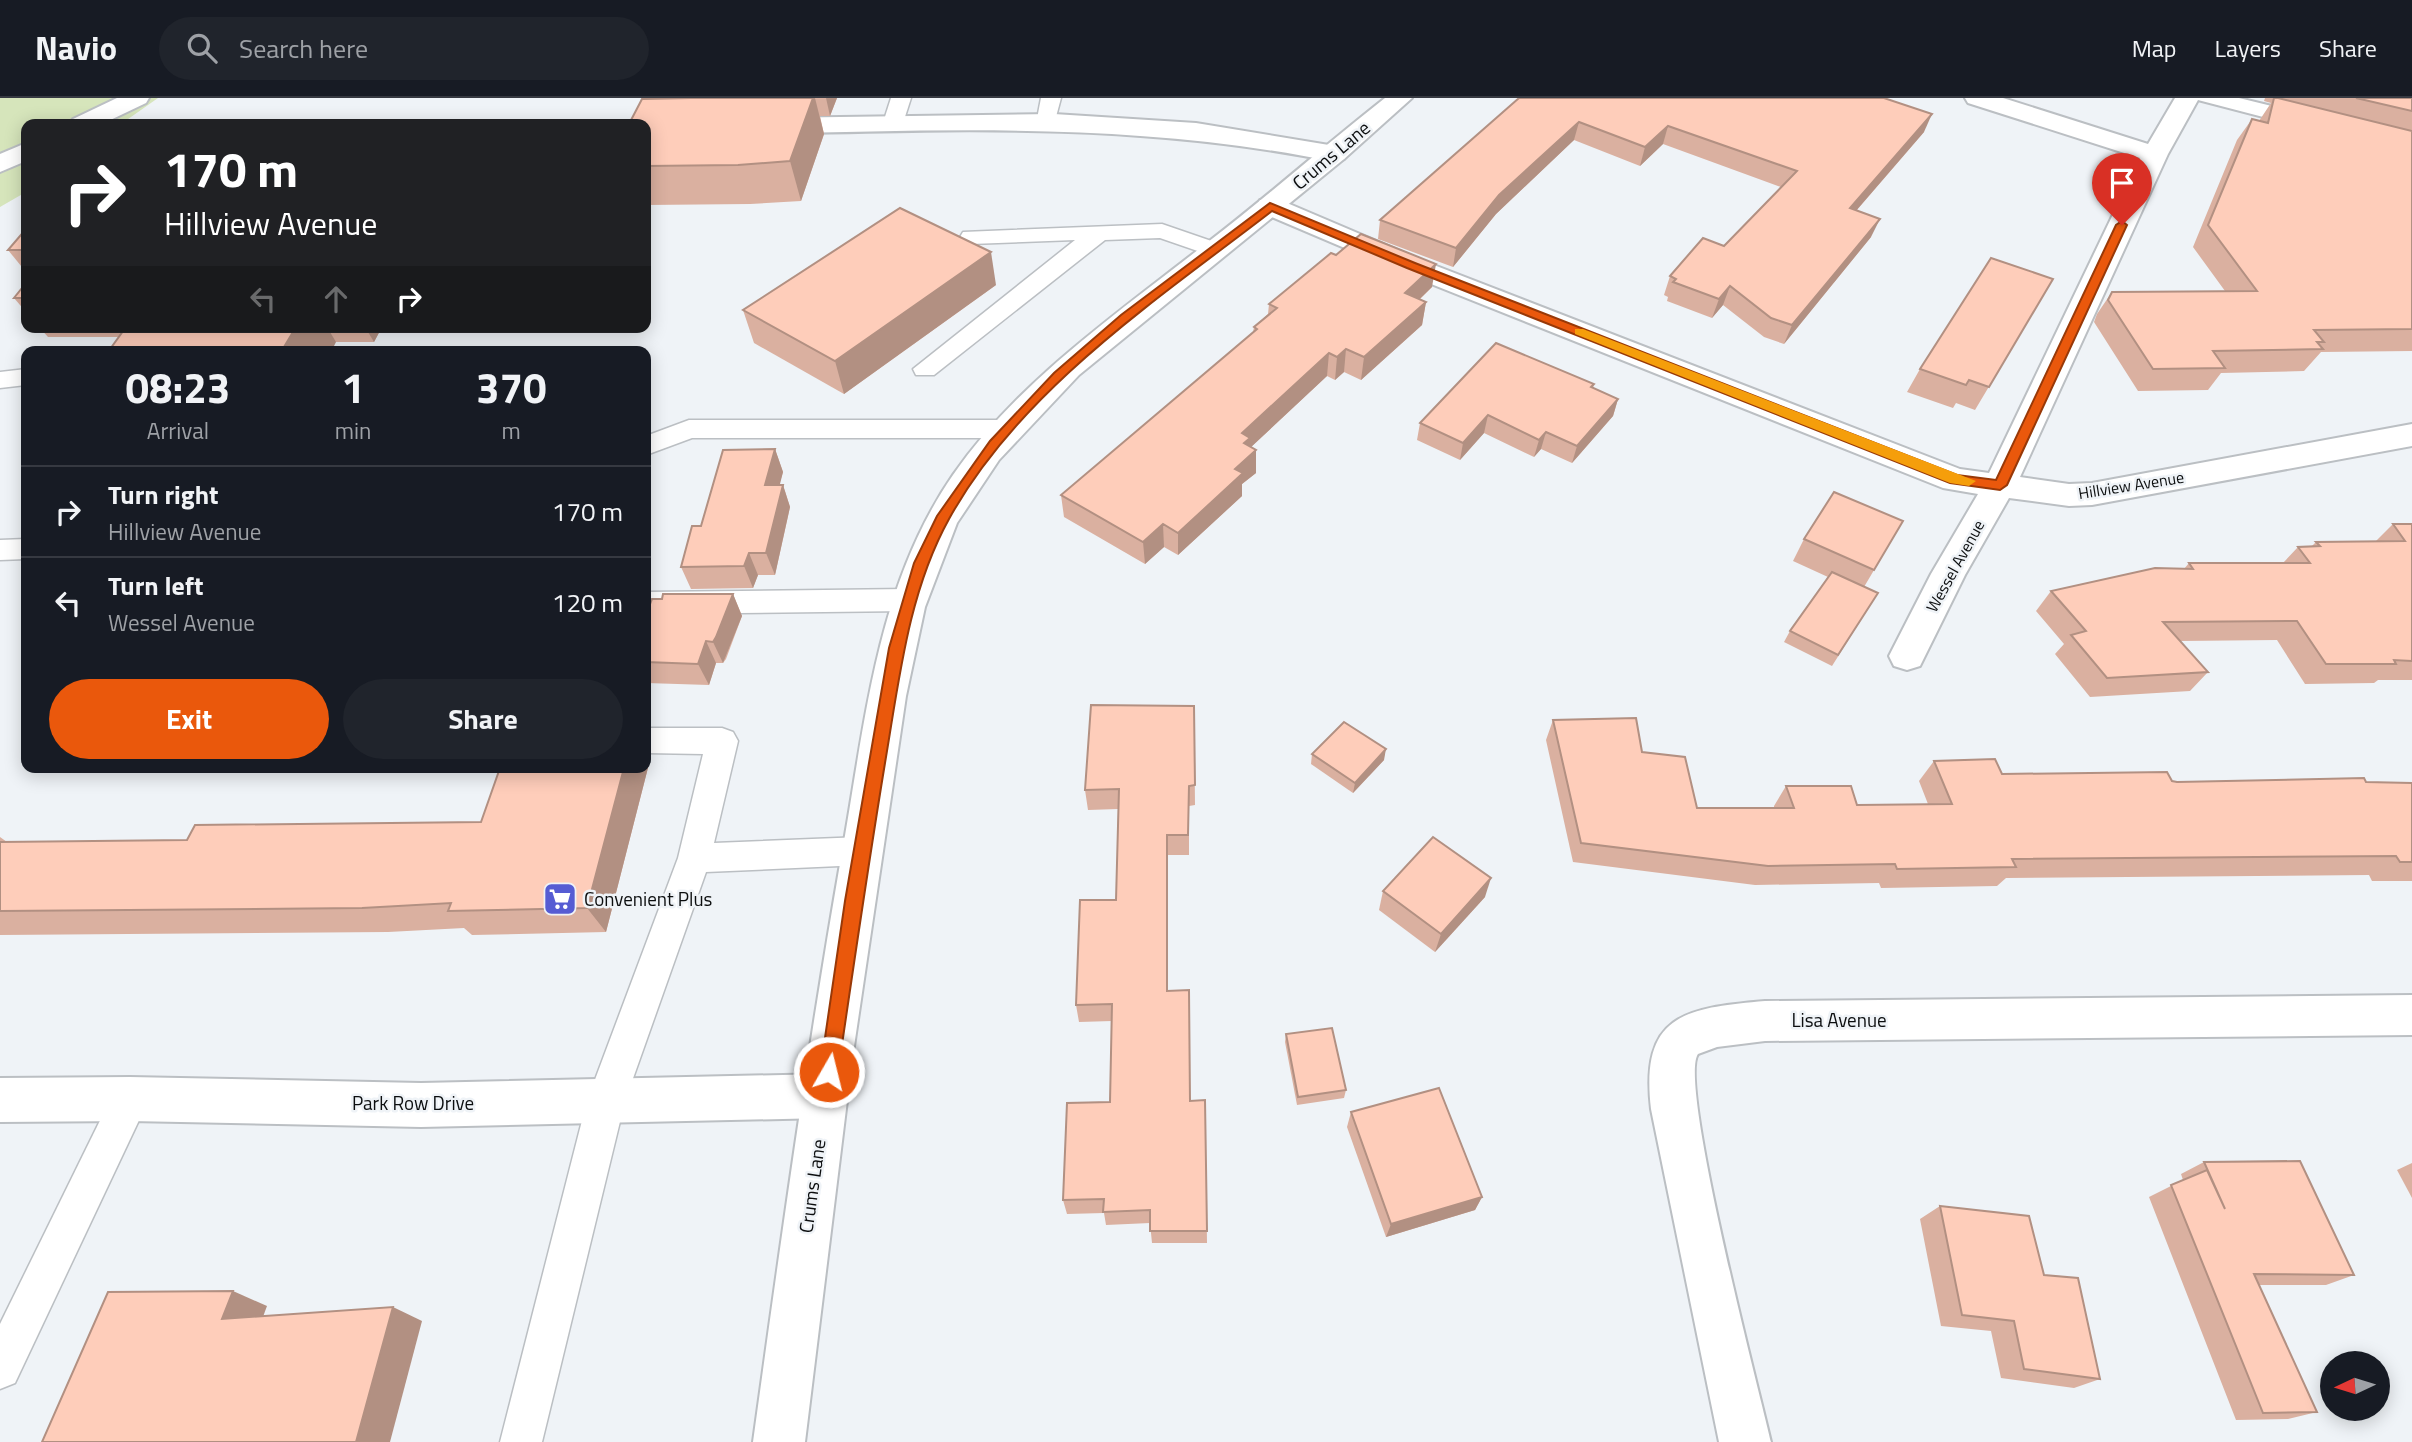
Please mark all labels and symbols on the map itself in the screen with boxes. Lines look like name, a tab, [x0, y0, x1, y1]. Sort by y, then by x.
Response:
street label: Crums Lane	[1285, 113, 1376, 196]
pin	[2092, 153, 2152, 225]
street label: Hillview Avenue	[2076, 465, 2186, 505]
street label: Wessel Avenue	[1920, 516, 1990, 616]
supermarket icon: Convenient Plus	[541, 880, 579, 918]
place label: Convenient Plus	[584, 884, 713, 913]
street label: Lisa Avenue	[1791, 1005, 1887, 1034]
position arrow	[792, 1035, 866, 1109]
street label: Park Row Drive	[352, 1088, 474, 1117]
street label: Crums Lane	[791, 1137, 832, 1235]
north arrow	[2320, 1351, 2390, 1421]

